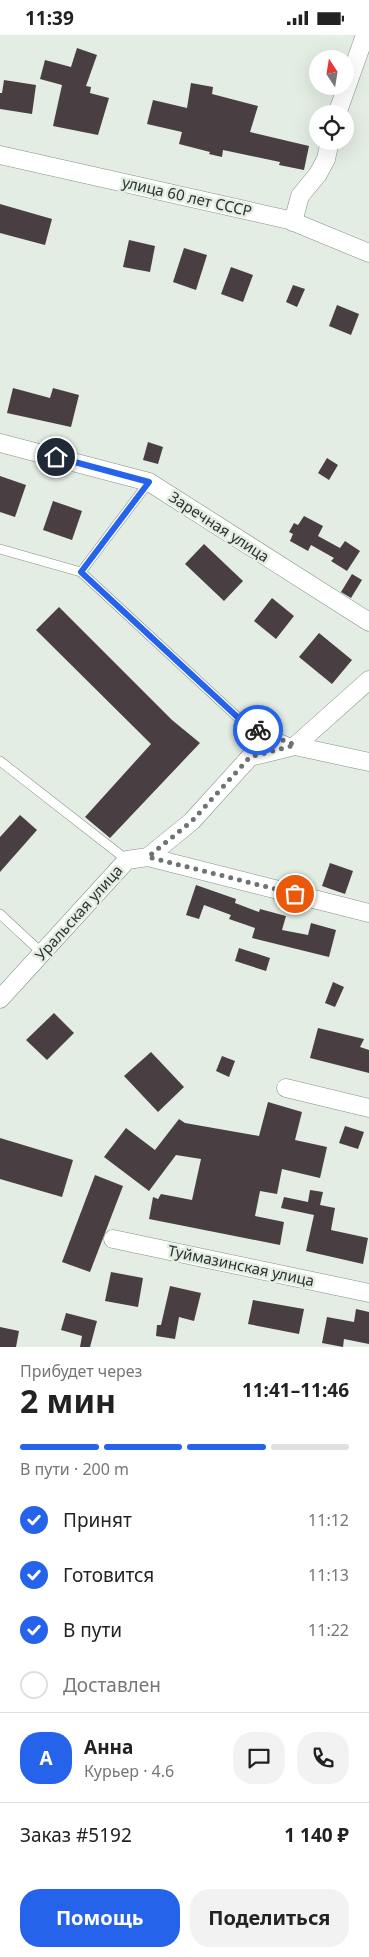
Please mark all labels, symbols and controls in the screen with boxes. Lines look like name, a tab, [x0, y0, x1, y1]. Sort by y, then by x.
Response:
text: 11:39	[25, 5, 74, 31]
north arrow	[309, 50, 354, 95]
map controls	[309, 50, 354, 150]
button: locate	[309, 105, 354, 150]
street label: улица 60 лет СССР	[120, 171, 254, 221]
pin	[35, 436, 77, 478]
icon: home	[42, 443, 70, 471]
street label: Заречная улица	[166, 486, 274, 566]
courier	[233, 705, 283, 755]
icon: bike	[244, 716, 272, 744]
street label: Уральская улица	[30, 860, 127, 964]
pin	[274, 873, 316, 915]
icon: bag	[281, 880, 309, 908]
street label: Туймазинская улица	[166, 1240, 316, 1290]
text: Прибудет через	[20, 1360, 142, 1382]
text: 11:41–11:46	[242, 1377, 349, 1403]
text: 2 мин	[20, 1379, 116, 1422]
text: В пути · 200 m	[20, 1458, 129, 1480]
icon: check	[20, 1506, 48, 1534]
text: Принят	[63, 1507, 132, 1533]
text: 11:12	[308, 1509, 349, 1531]
icon: check	[20, 1561, 48, 1589]
text: Готовится	[63, 1562, 154, 1588]
text: 11:13	[308, 1564, 349, 1586]
icon: check	[20, 1616, 48, 1644]
text: В пути	[63, 1617, 122, 1643]
text: 11:22	[308, 1619, 349, 1641]
text: Доставлен	[63, 1672, 161, 1698]
button: chat	[233, 1732, 285, 1784]
button: phone	[297, 1732, 349, 1784]
text: Анна	[84, 1734, 133, 1760]
text: А	[39, 1745, 53, 1771]
text: Курьер · 4.6	[84, 1760, 174, 1782]
text: Заказ #5192	[20, 1822, 132, 1848]
text: 1 140 ₽	[284, 1822, 349, 1848]
button: Помощь	[20, 1889, 180, 1947]
button: Поделиться	[190, 1889, 349, 1947]

